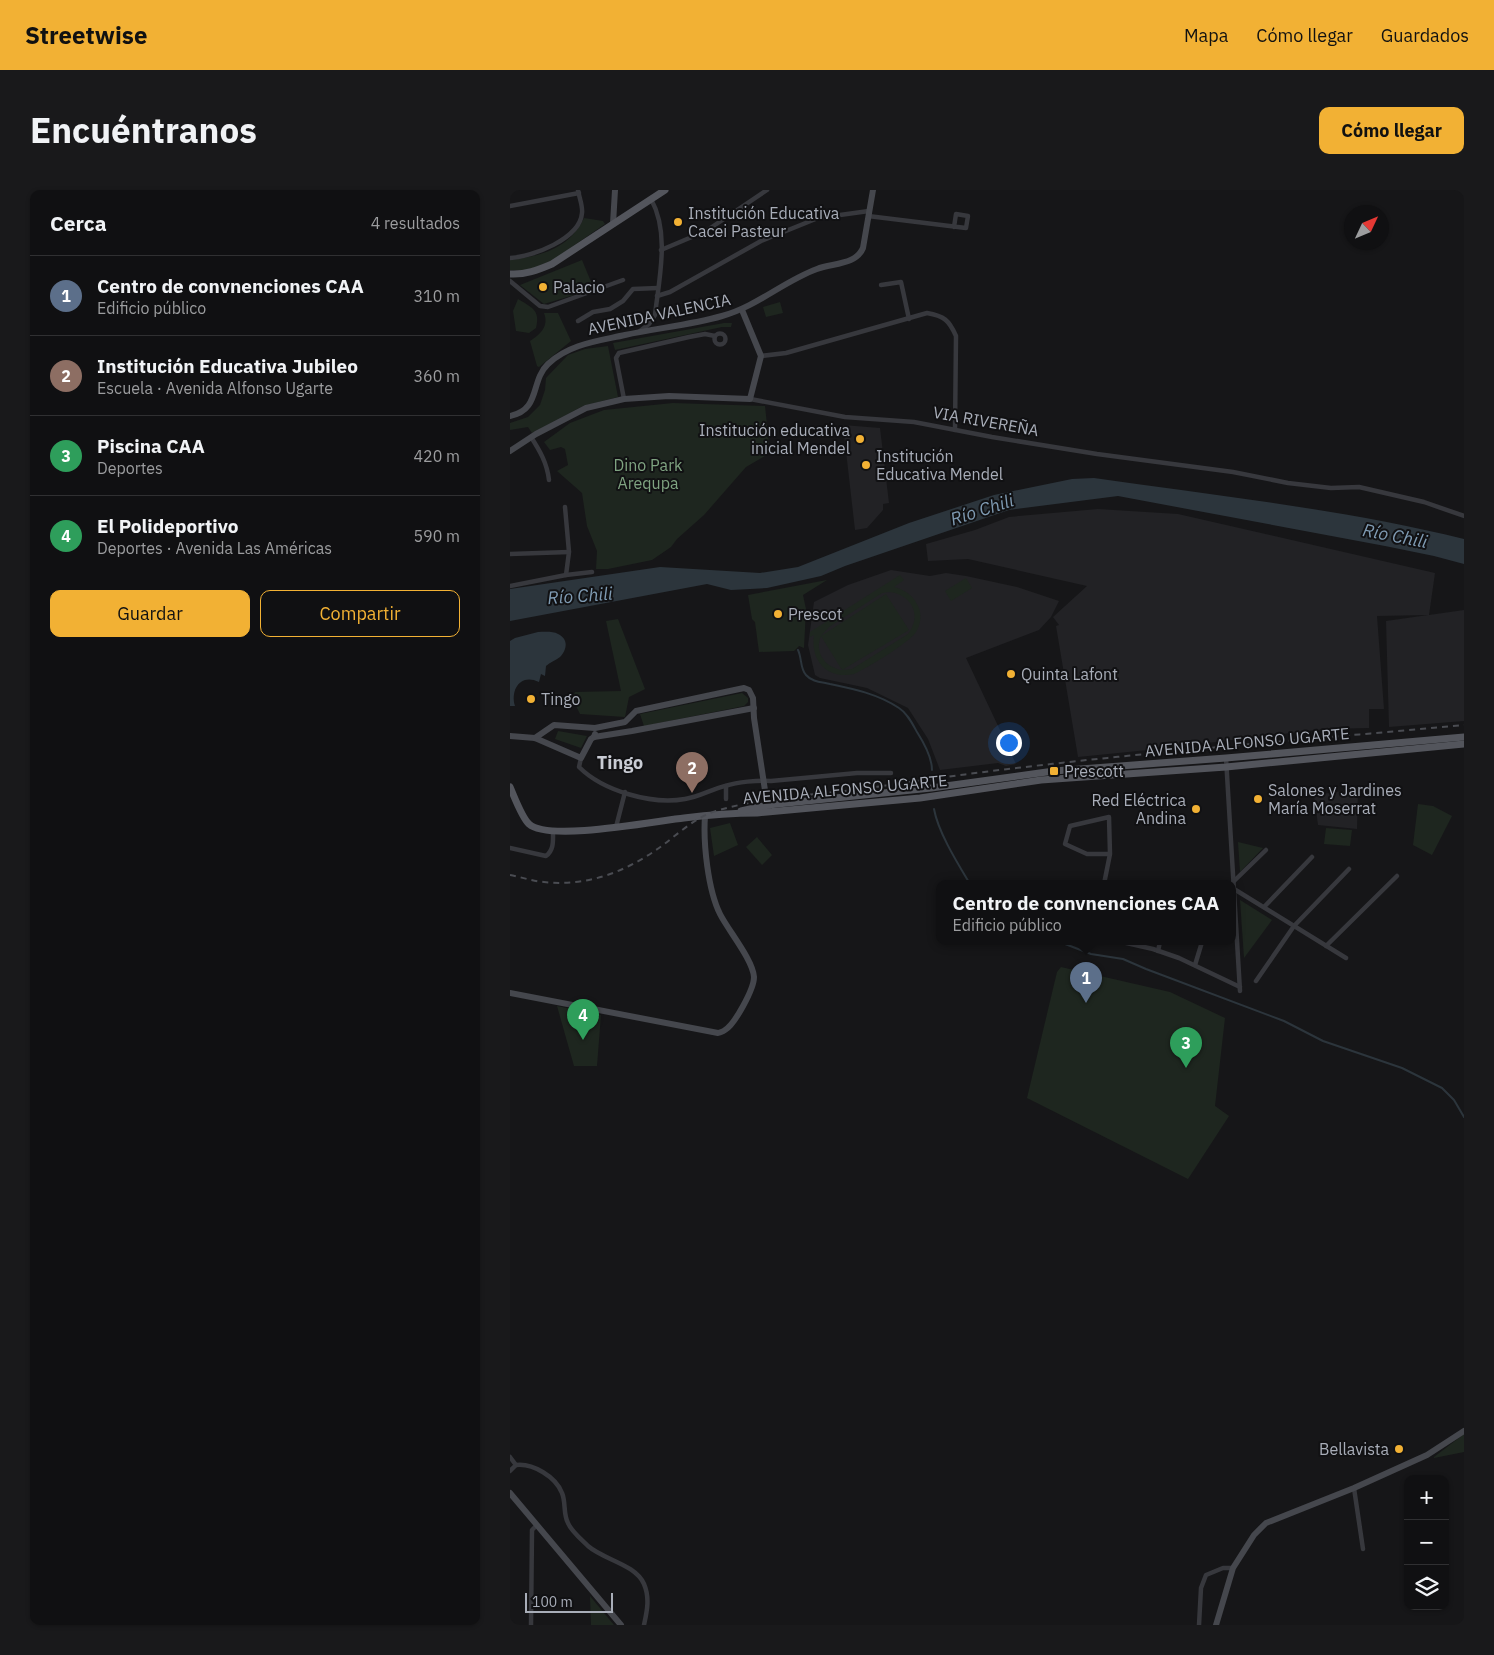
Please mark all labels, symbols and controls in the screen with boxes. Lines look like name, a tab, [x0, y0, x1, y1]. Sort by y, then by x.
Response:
text: Streetwise	[25, 19, 147, 51]
text: Mapa	[1184, 24, 1228, 47]
text: Cómo llegar	[1256, 24, 1353, 47]
text: Guardados	[1381, 24, 1469, 47]
text: Encuéntranos	[30, 107, 257, 153]
button: Cómo llegar	[1319, 107, 1464, 154]
place label: Institución Educativa Cacei Pasteur	[688, 203, 840, 241]
north arrow	[1344, 205, 1389, 250]
text: Cerca	[50, 209, 107, 237]
text: 4 resultados	[371, 213, 460, 233]
marker: Institución Educativa Cacei Pasteur	[672, 216, 684, 228]
text: Centro de convnenciones CAA	[97, 274, 364, 298]
place label: Palacio	[553, 277, 605, 297]
marker: Palacio	[537, 281, 549, 293]
text: 1	[61, 286, 71, 306]
text: 310 m	[413, 286, 460, 306]
street label: AVENIDA VALENCIA	[586, 289, 732, 339]
text: Edificio público	[97, 298, 206, 318]
text: Institución Educativa Jubileo	[97, 354, 358, 378]
text: 2	[61, 366, 71, 386]
text: 360 m	[413, 366, 460, 386]
text: Escuela · Avenida Alfonso Ugarte	[97, 378, 333, 398]
street label: VIA RIVEREÑA	[932, 402, 1040, 440]
place label: Institución educativa inicial Mendel	[699, 420, 850, 458]
marker: Institución educativa inicial Mendel	[854, 433, 866, 445]
text: Piscina CAA	[97, 434, 205, 458]
text: 3	[61, 446, 71, 466]
text: 420 m	[413, 446, 460, 466]
place label: Institución Educativa Mendel	[876, 446, 1003, 484]
park label: Dino Park Arequpa	[614, 455, 683, 493]
text: Deportes	[97, 458, 163, 478]
marker: Institución Educativa Mendel	[860, 459, 872, 471]
water label: Río Chili	[947, 488, 1017, 531]
text: El Polideportivo	[97, 514, 239, 538]
water label: Río Chili	[1361, 518, 1430, 553]
text: 4	[61, 526, 71, 546]
text: 590 m	[413, 526, 460, 546]
text: Deportes · Avenida Las Américas	[97, 538, 332, 558]
water label: Río Chili	[547, 582, 614, 609]
button: Guardar	[50, 590, 250, 637]
button: Compartir	[260, 590, 460, 637]
place label: Prescot	[788, 604, 842, 624]
marker: Prescot	[772, 608, 784, 620]
place label: Quinta Lafont	[1021, 664, 1118, 684]
marker: Quinta Lafont	[1005, 668, 1017, 680]
place label: Tingo	[541, 689, 581, 709]
marker: Tingo	[525, 693, 537, 705]
street label: AVENIDA ALFONSO UGARTE	[1144, 723, 1350, 761]
your location	[996, 730, 1022, 756]
district label: Tingo	[597, 751, 643, 774]
pin: 2	[676, 752, 708, 793]
place label: Prescott	[1064, 761, 1124, 781]
marker: Prescott	[1048, 765, 1060, 777]
street label: AVENIDA ALFONSO UGARTE	[742, 770, 948, 808]
place label: Salones y Jardines María Moserrat	[1268, 780, 1402, 818]
place label: Red Eléctrica Andina	[1092, 790, 1186, 828]
marker: Salones y Jardines María Moserrat	[1252, 793, 1264, 805]
marker: Red Eléctrica Andina	[1190, 803, 1202, 815]
popup	[936, 880, 1236, 945]
text: Centro de convnenciones CAA	[953, 891, 1219, 915]
text: Edificio público	[953, 915, 1062, 935]
pin: 1	[1070, 962, 1102, 1003]
pin: 4	[567, 999, 599, 1040]
pin: 3	[1170, 1027, 1202, 1068]
place label: Bellavista	[1319, 1439, 1389, 1459]
marker: Bellavista	[1393, 1443, 1405, 1455]
map controls	[1404, 1475, 1449, 1610]
button: +	[1404, 1475, 1449, 1520]
button: −	[1404, 1520, 1449, 1565]
button: layers	[1404, 1565, 1449, 1610]
scale bar	[525, 1590, 612, 1613]
text: 100 m	[532, 1593, 573, 1611]

